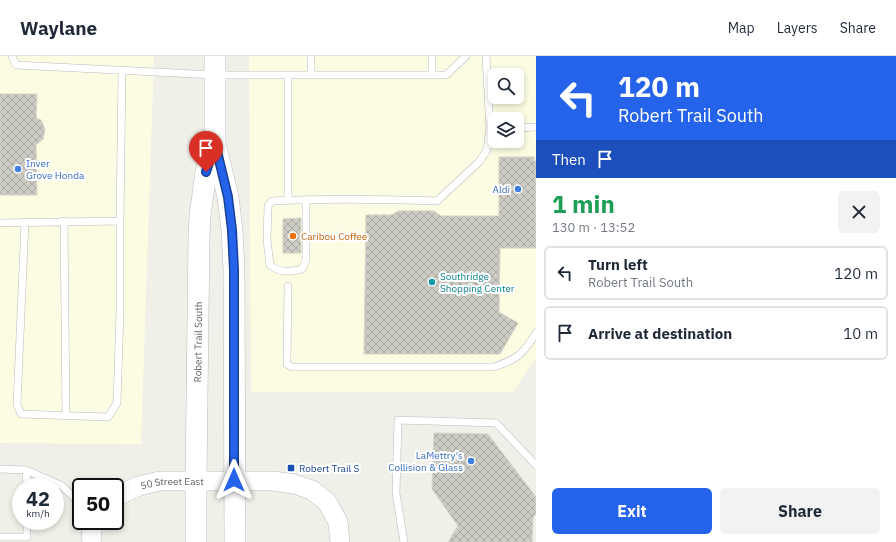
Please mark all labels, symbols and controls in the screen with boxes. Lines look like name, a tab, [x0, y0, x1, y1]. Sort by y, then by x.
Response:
text: Waylane	[20, 16, 97, 40]
text: Map	[728, 19, 755, 37]
text: Layers	[777, 19, 818, 37]
text: Share	[840, 19, 876, 37]
map controls	[488, 68, 524, 148]
button: search	[488, 68, 524, 104]
text: 120 m	[618, 68, 700, 105]
icon: left	[552, 72, 604, 124]
text: Robert Trail South	[618, 104, 763, 127]
button: layers	[488, 112, 524, 148]
pin	[189, 131, 223, 172]
icon: arrive	[195, 137, 217, 159]
icon: arrive	[594, 148, 616, 170]
text: Then	[552, 150, 586, 169]
place label: Inver Grove Honda	[26, 157, 85, 182]
marker: Inver Grove Honda	[13, 164, 23, 174]
place label: Aldi	[493, 183, 510, 196]
marker: Aldi	[513, 184, 523, 194]
text: 1 min	[552, 188, 615, 220]
button: close	[838, 191, 880, 233]
text: 130 m · 13:52	[552, 219, 635, 236]
place label: Caribou Coffee	[301, 230, 368, 243]
marker: Caribou Coffee	[288, 231, 298, 241]
text: Turn left	[588, 255, 648, 274]
icon: left	[554, 262, 576, 284]
text: 120 m	[834, 264, 878, 283]
place label: Southridge Shopping Center	[440, 270, 515, 295]
text: Robert Trail South	[588, 274, 693, 291]
marker: Southridge Shopping Center	[427, 277, 437, 287]
street label: Robert Trail South	[191, 301, 205, 383]
icon: arrive	[554, 322, 576, 344]
text: Arrive at destination	[588, 324, 732, 343]
text: 10 m	[843, 324, 878, 343]
place label: LaMettry's Collision & Glass	[388, 449, 463, 474]
marker: LaMettry's Collision & Glass	[466, 456, 476, 466]
position arrow	[213, 459, 255, 501]
place label: Robert Trail S	[299, 462, 360, 475]
marker: Robert Trail S	[286, 463, 296, 473]
street label: 50 Street East	[139, 475, 204, 492]
speed limit sign: 50	[72, 478, 124, 530]
text: 42	[26, 485, 50, 512]
button: Exit	[552, 488, 712, 534]
button: Share	[720, 488, 880, 534]
text: km/h	[26, 507, 50, 520]

